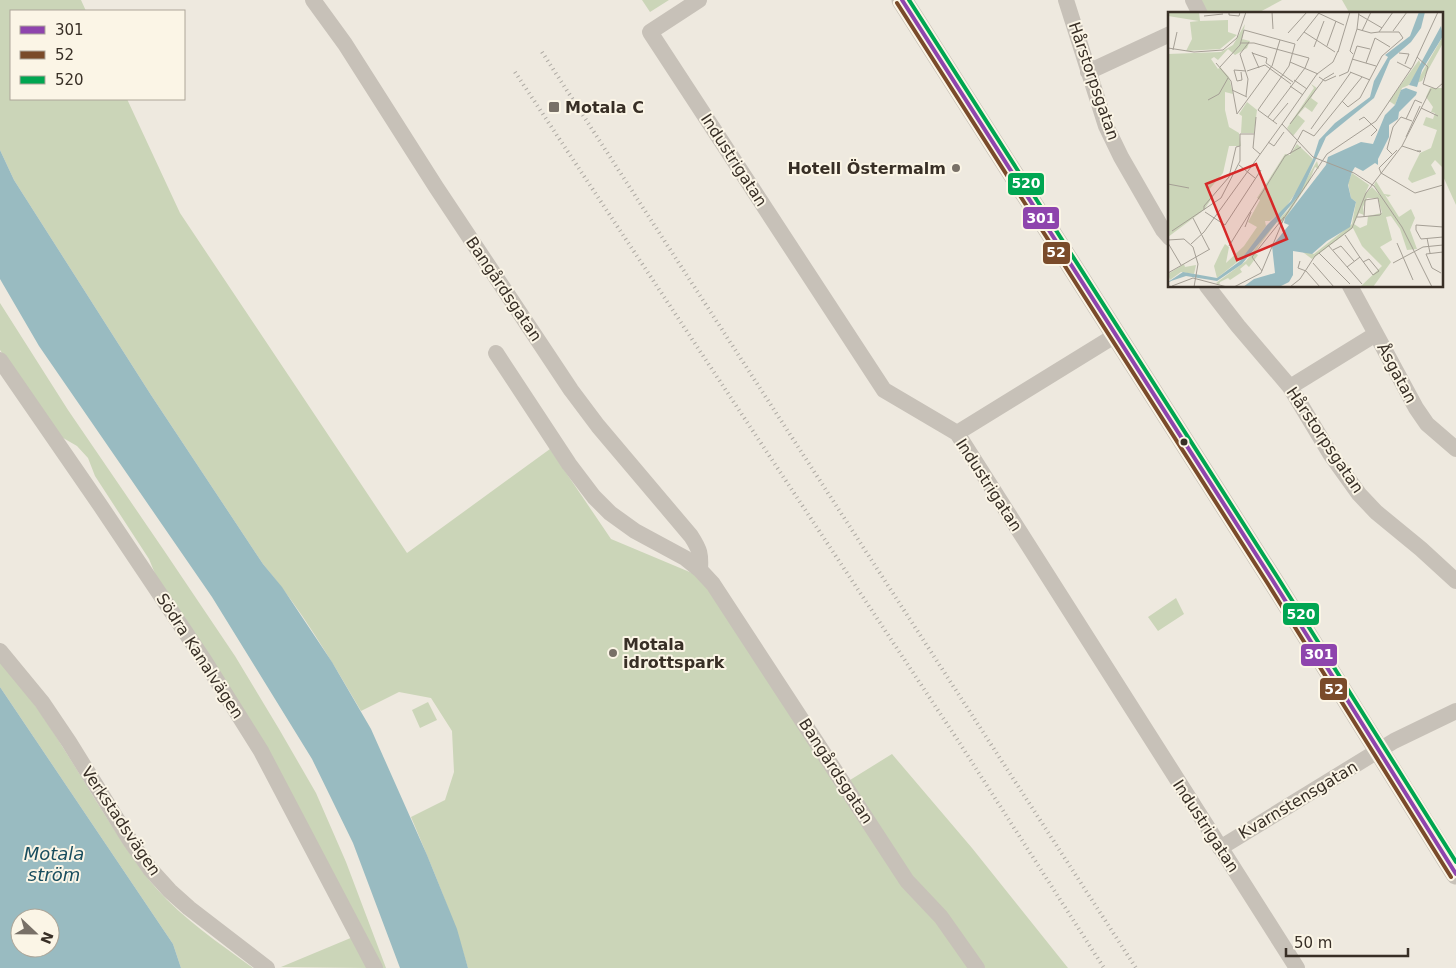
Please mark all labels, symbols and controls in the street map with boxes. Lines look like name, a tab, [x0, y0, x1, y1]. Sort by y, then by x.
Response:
legend	[10, 10, 185, 100]
inset map	[1168, 12, 1444, 288]
street label: Hårstorpsgatan	[1065, 19, 1123, 143]
text: 301	[55, 21, 84, 39]
text: 52	[55, 46, 74, 64]
text: 520	[55, 71, 84, 89]
place label: Motala C	[565, 98, 644, 117]
marker: Motala C	[547, 100, 561, 114]
street label: Industrigatan	[697, 110, 771, 210]
place label: Hotell Östermalm	[787, 159, 946, 178]
marker: Hotell Östermalm	[950, 162, 962, 174]
line badge: 520	[1007, 172, 1045, 196]
text: 520	[1011, 175, 1041, 191]
line badge: 301	[1022, 206, 1060, 230]
text: 301	[1026, 210, 1056, 226]
street label: Bangårdsgatan	[462, 233, 546, 345]
line badge: 52	[1042, 241, 1071, 265]
text: 52	[1046, 244, 1066, 260]
street label: Åsgatan	[1373, 340, 1421, 406]
street label: Hårstorpsgatan	[1282, 383, 1368, 497]
street label: Industrigatan	[952, 435, 1026, 535]
unlabelled marker	[1179, 437, 1189, 447]
street label: Södra Kanalvägen	[152, 590, 248, 722]
line badge: 520	[1282, 602, 1320, 626]
text: 520	[1286, 606, 1316, 622]
place label: Motala idrottspark	[623, 635, 725, 672]
line badge: 301	[1300, 643, 1338, 667]
text: 301	[1304, 646, 1334, 662]
marker: Motala idrottspark	[607, 647, 619, 659]
line badge: 52	[1319, 677, 1348, 701]
text: 52	[1324, 681, 1344, 697]
street label: Bangårdsgatan	[795, 715, 877, 827]
street label: Kvarnstensgatan	[1235, 757, 1361, 843]
street label: Verkstadsvägen	[77, 763, 165, 879]
street label: Industrigatan	[1169, 776, 1243, 876]
water label: Motala ström	[24, 843, 84, 885]
north arrow	[10, 908, 60, 958]
scale bar	[1286, 926, 1408, 958]
text: N	[37, 929, 57, 946]
text: 50 m	[1294, 934, 1332, 952]

